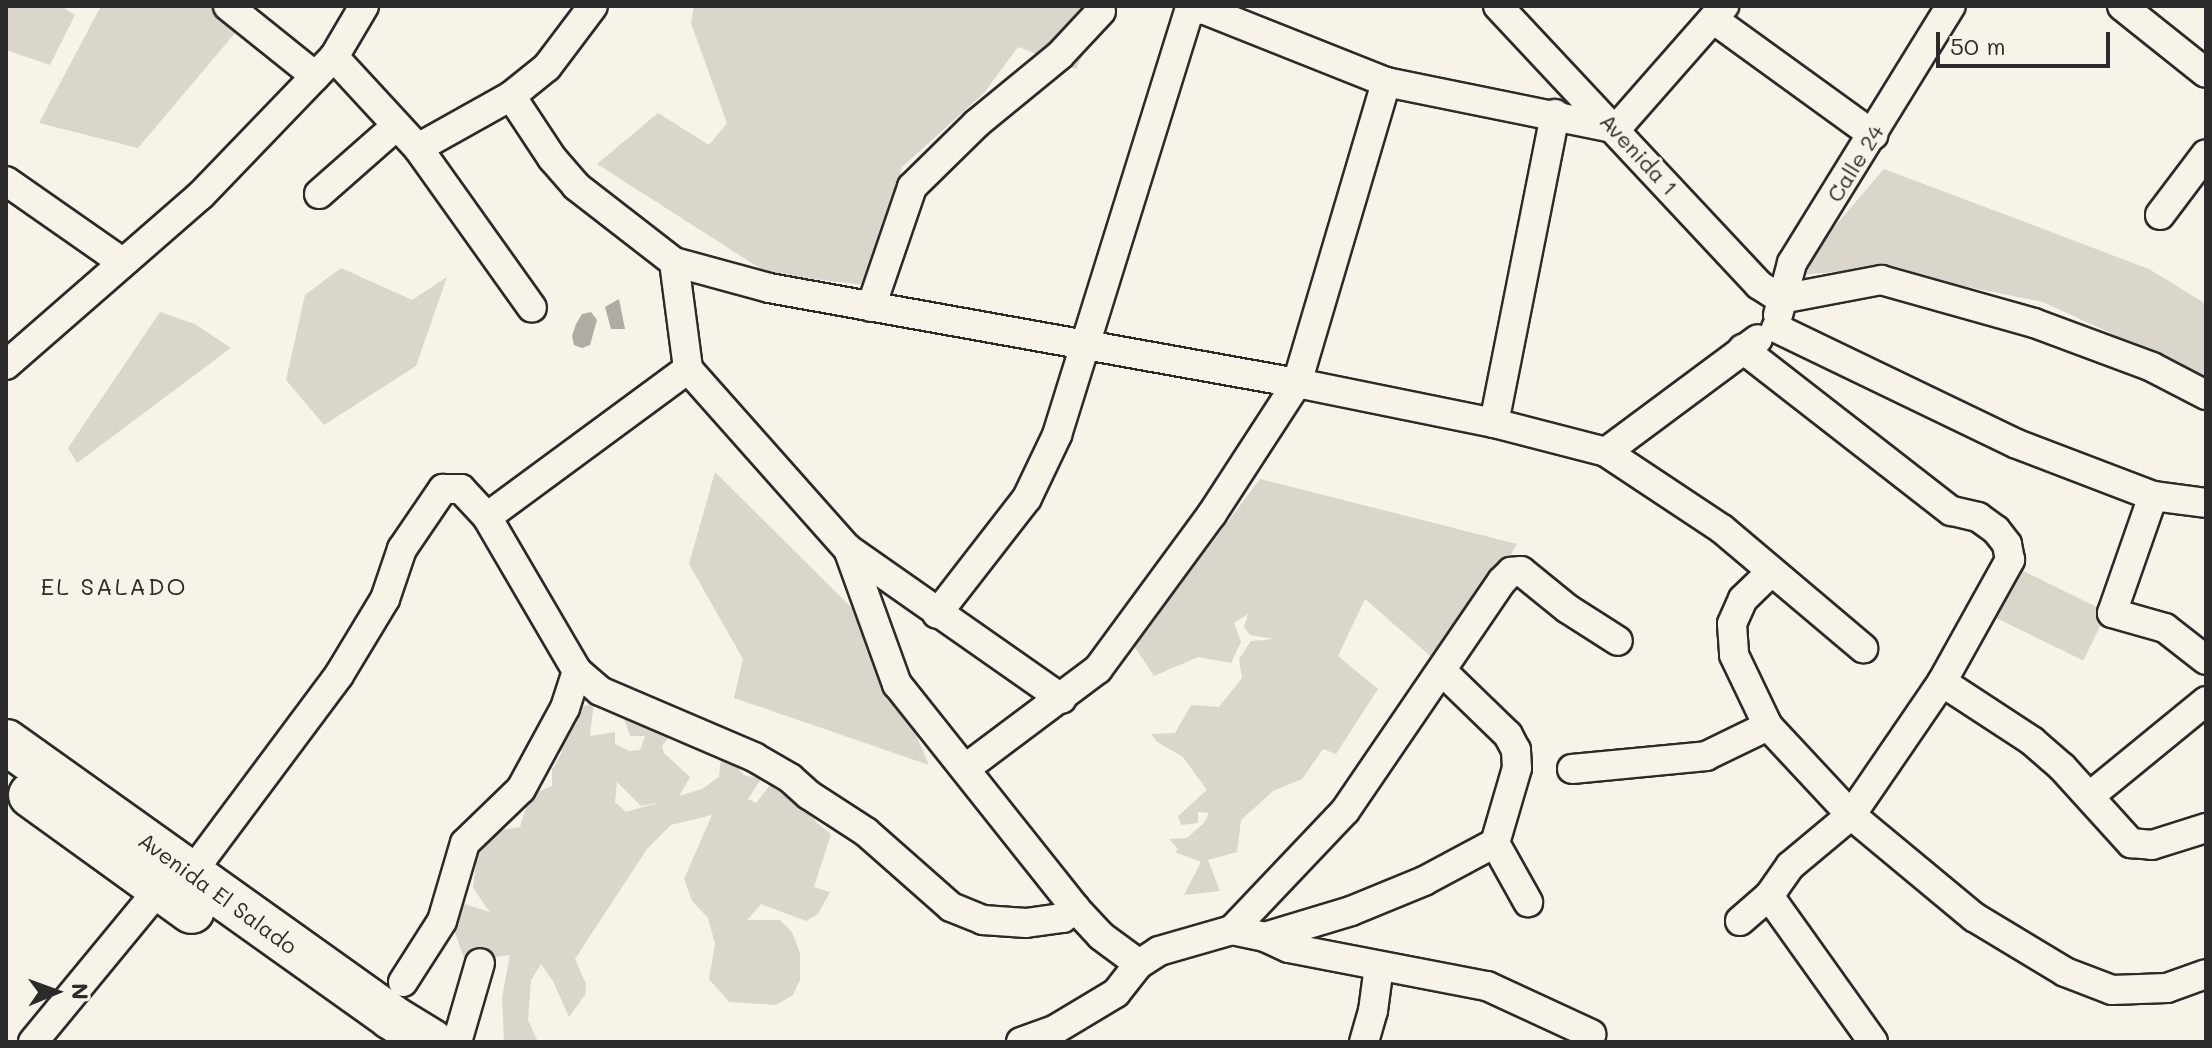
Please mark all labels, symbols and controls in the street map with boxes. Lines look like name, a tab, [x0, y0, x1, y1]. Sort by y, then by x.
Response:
scale bar	[1940, 16, 2114, 66]
text: 50 m	[1950, 30, 2006, 61]
street label: Avenida 1	[1595, 108, 1683, 200]
street label: Calle 24	[1821, 119, 1889, 207]
district label: EL SALADO	[41, 572, 187, 600]
street label: Avenida El Salado	[134, 827, 302, 959]
north arrow	[16, 952, 96, 1032]
text: N	[66, 983, 95, 1000]

